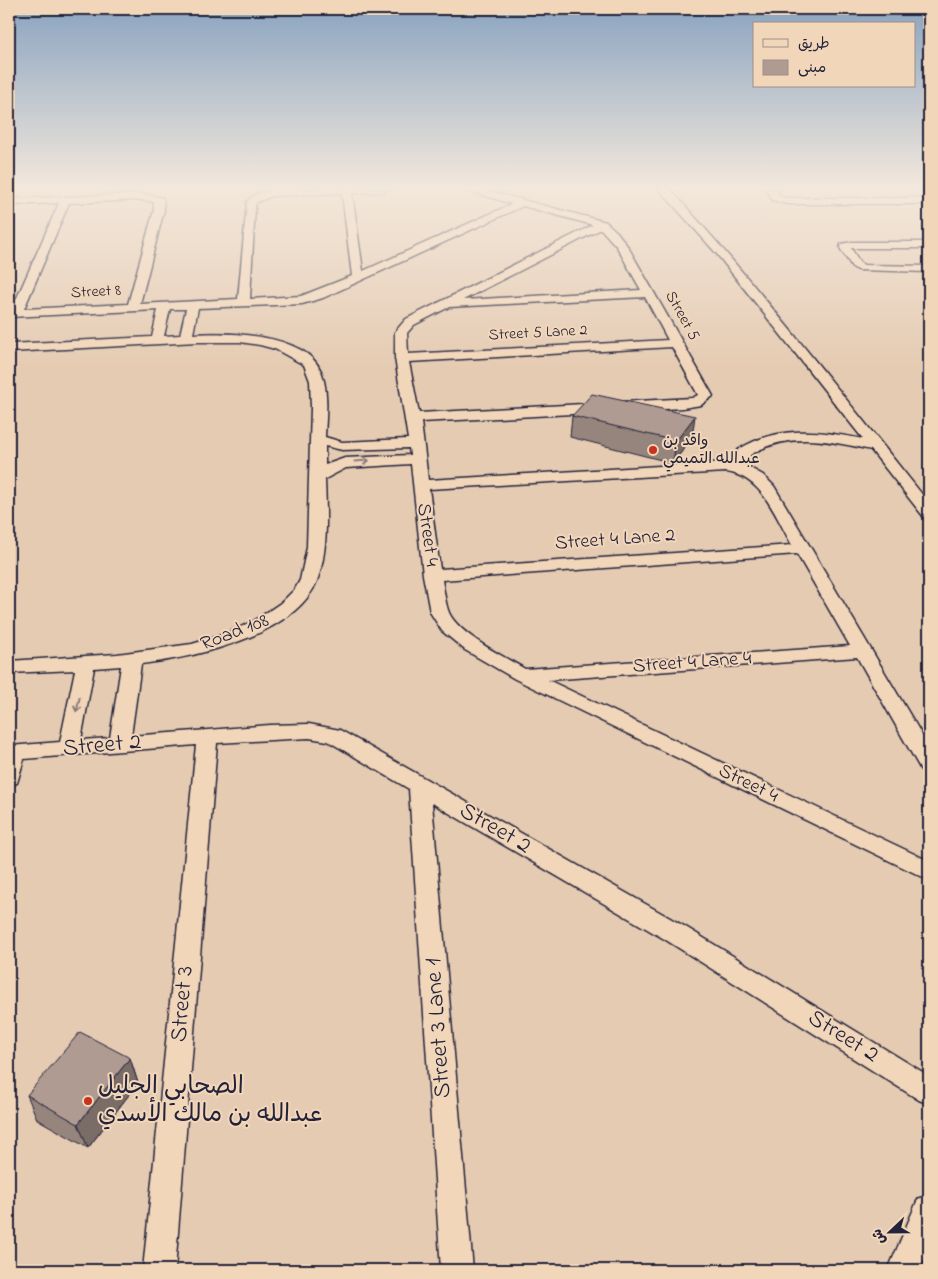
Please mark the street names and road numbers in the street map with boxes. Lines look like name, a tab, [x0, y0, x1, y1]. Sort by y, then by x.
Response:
street label: Street 8	[70, 279, 122, 305]
street label: Street 5	[659, 287, 705, 345]
street label: Street 5 Lane 2	[488, 318, 588, 348]
street label: Street 4	[408, 501, 446, 569]
street label: Street 4 Lane 2	[554, 521, 676, 559]
street label: Road 108	[197, 607, 273, 659]
street label: Street 4 Lane 4	[632, 644, 752, 682]
street label: Street 2	[61, 725, 143, 767]
street label: Street 4	[713, 757, 783, 811]
street label: Street 2	[452, 794, 538, 864]
street label: Street 3 Lane 1	[417, 956, 461, 1099]
street label: Street 3	[162, 964, 204, 1044]
street label: Street 2	[800, 1001, 886, 1073]

